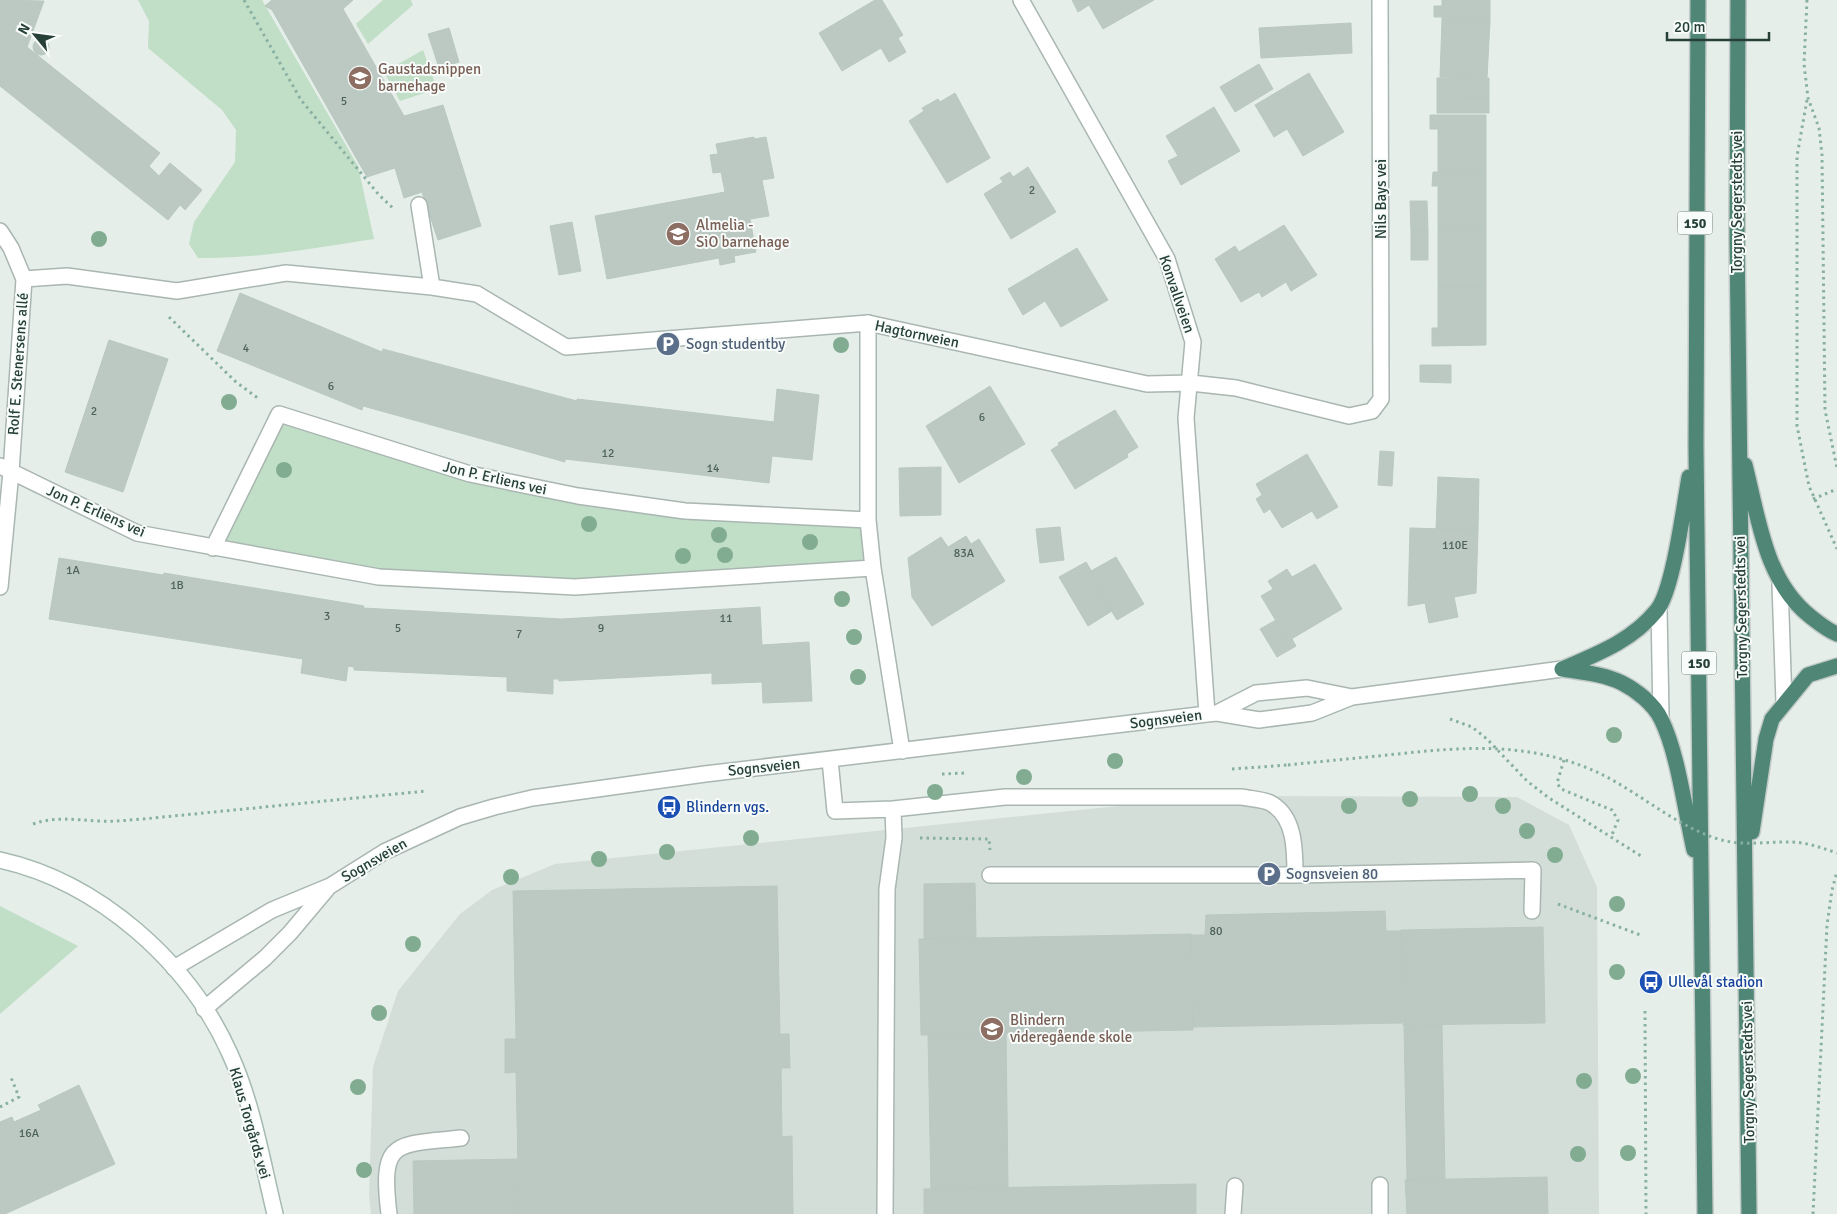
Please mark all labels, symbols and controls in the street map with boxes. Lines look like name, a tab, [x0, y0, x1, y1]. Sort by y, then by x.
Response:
north arrow	[10, 10, 60, 60]
scale bar	[1667, 10, 1770, 42]
text: 20 m	[1674, 18, 1705, 36]
text: N	[14, 21, 34, 37]
place label: Gaustadsnippen barnehage	[378, 60, 481, 95]
school or university icon: Gaustadsnippen barnehage	[347, 65, 373, 91]
house number: 5	[341, 94, 347, 109]
street label: Torgny Segerstedts vei	[1728, 131, 1746, 273]
street label: Nils Bays vei	[1372, 159, 1390, 239]
house number: 2	[1029, 183, 1035, 198]
road number: 150	[1678, 212, 1712, 234]
place label: Almelia - SiO barnehage	[696, 216, 789, 251]
school or university icon: Almelia - SiO barnehage	[665, 221, 691, 247]
street label: Konvallveien	[1155, 253, 1199, 335]
street label: Rolf E. Stenersens allé	[4, 292, 32, 436]
street label: Hagtornveien	[873, 316, 961, 352]
parking icon: Sogn studentby	[655, 331, 681, 357]
place label: Sogn studentby	[686, 335, 785, 353]
house number: 4	[243, 341, 250, 356]
house number: 6	[328, 379, 334, 394]
house number: 2	[91, 404, 97, 419]
house number: 6	[979, 410, 985, 425]
house number: 12	[602, 446, 614, 461]
street label: Jon P. Erliens vei	[441, 457, 549, 499]
house number: 14	[707, 461, 720, 476]
street label: Jon P. Erliens vei	[44, 481, 148, 541]
street label: Torgny Segerstedts vei	[1731, 535, 1751, 679]
house number: 110E	[1442, 538, 1468, 553]
house number: 83A	[954, 546, 975, 561]
house number: 1A	[66, 563, 81, 578]
house number: 1B	[170, 578, 184, 593]
house number: 3	[324, 609, 330, 624]
house number: 11	[720, 611, 732, 626]
house number: 5	[395, 621, 401, 636]
house number: 9	[598, 621, 604, 636]
house number: 7	[516, 627, 522, 642]
road number: 150	[1682, 651, 1716, 674]
street label: Sognsveien	[1129, 706, 1203, 732]
street label: Sognsveien	[727, 754, 801, 780]
bus stop icon: Blindern vgs.	[656, 794, 682, 820]
place label: Blindern vgs.	[686, 798, 769, 816]
street label: Sognsveien	[338, 834, 410, 886]
parking icon: Sognsveien 80	[1256, 861, 1282, 887]
place label: Sognsveien 80	[1286, 865, 1378, 883]
house number: 80	[1210, 924, 1222, 939]
bus stop icon: Ullevål stadion	[1638, 969, 1664, 995]
place label: Ullevål stadion	[1668, 973, 1763, 991]
street label: Torgny Segerstedts vei	[1738, 1000, 1758, 1144]
place label: Blindern videregående skole	[1010, 1011, 1132, 1046]
school or university icon: Blindern videregående skole	[979, 1016, 1005, 1042]
street label: Klaus Torgårds vei	[225, 1065, 275, 1181]
house number: 16A	[19, 1126, 40, 1141]

